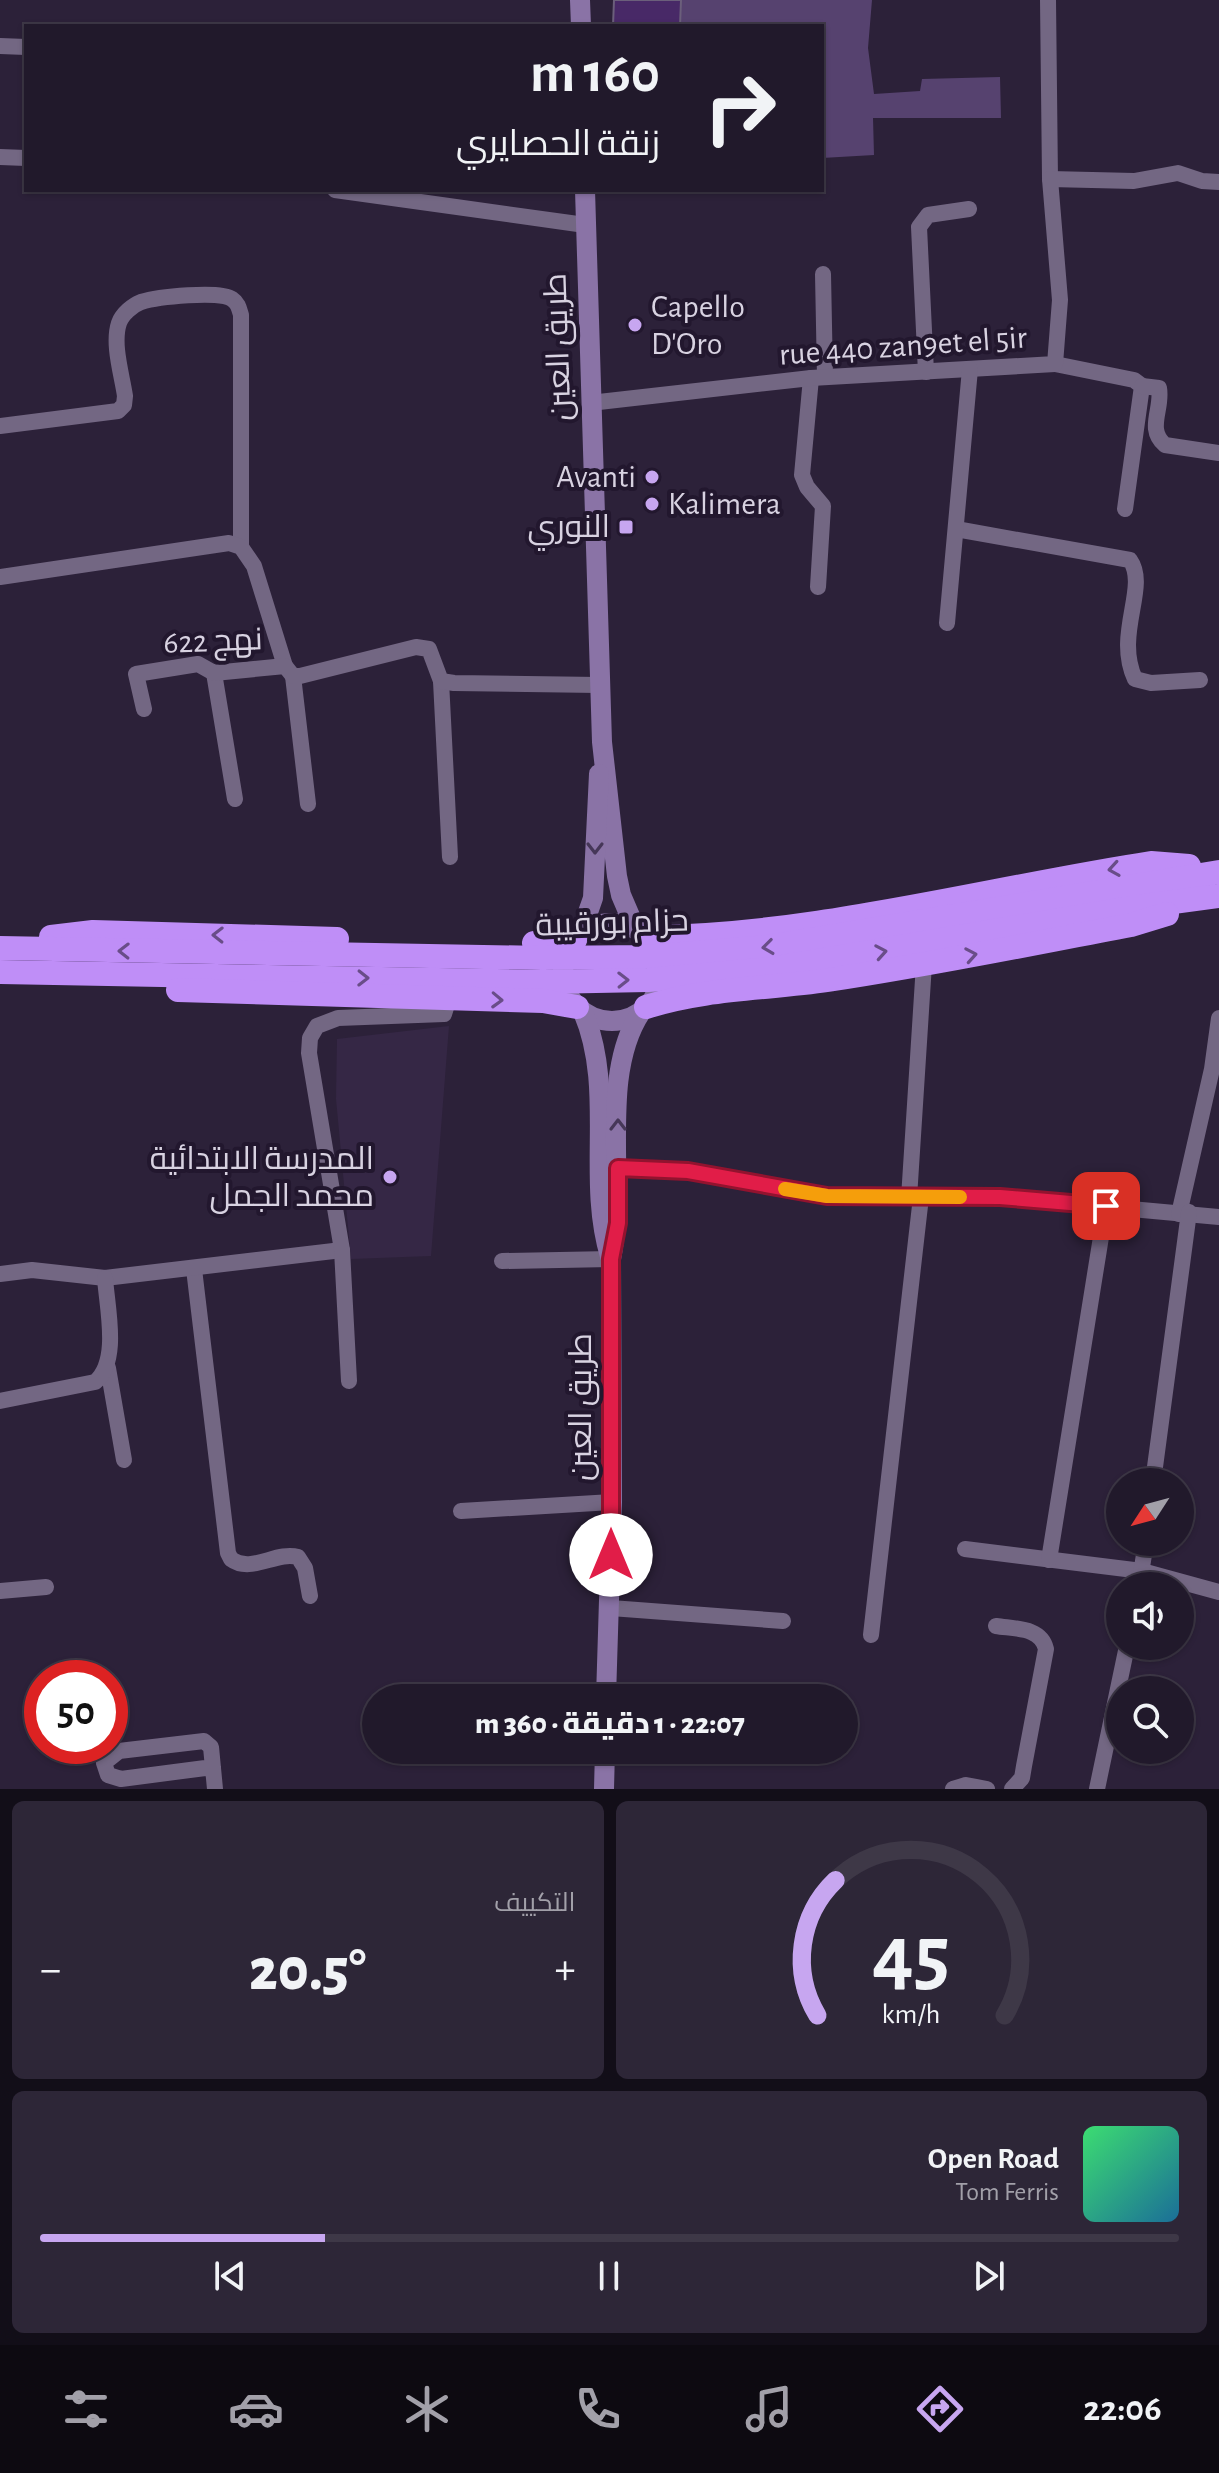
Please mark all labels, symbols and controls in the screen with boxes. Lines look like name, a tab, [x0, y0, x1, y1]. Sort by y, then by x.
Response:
text: 160 m	[530, 46, 660, 102]
icon: right	[688, 56, 792, 160]
text: زنقة الحصايري	[456, 126, 660, 162]
street label: طريق العين	[539, 272, 580, 421]
place label: Capello D'Oro	[651, 291, 745, 360]
marker: Capello D'Oro	[626, 316, 644, 334]
street label: rue 440 zan9et el 5ir	[778, 321, 1029, 371]
place label: Avanti	[556, 461, 636, 493]
marker: Avanti	[643, 468, 661, 486]
place label: Kalimera	[668, 488, 781, 520]
marker: Kalimera	[643, 495, 661, 513]
place label: النوري	[528, 511, 610, 551]
marker: النوري	[617, 518, 635, 536]
street label: نهج 622	[163, 623, 263, 664]
one-way arrow	[586, 842, 604, 855]
one-way arrow	[1107, 860, 1120, 877]
street label: حزام بورقيبة	[535, 904, 689, 947]
one-way arrow	[211, 926, 224, 944]
one-way arrow	[761, 938, 774, 955]
one-way arrow	[117, 943, 130, 960]
one-way arrow	[875, 944, 888, 961]
one-way arrow	[965, 947, 978, 964]
one-way arrow	[357, 969, 370, 987]
one-way arrow	[617, 971, 630, 989]
one-way arrow	[491, 991, 504, 1008]
one-way arrow	[609, 1118, 627, 1131]
place label: المدرسة الابتدائية محمد الجمل	[150, 1143, 374, 1214]
marker: المدرسة الابتدائية محمد الجمل	[381, 1168, 399, 1186]
pin	[1072, 1172, 1140, 1240]
icon: arrive	[1084, 1184, 1128, 1228]
street label: طريق العين	[565, 1333, 600, 1481]
north arrow	[1106, 1468, 1194, 1556]
map controls	[1106, 1468, 1194, 1764]
position arrow	[569, 1513, 653, 1597]
button: sound	[1106, 1572, 1194, 1660]
speed limit sign: 50	[24, 1660, 128, 1764]
button: search	[1106, 1676, 1194, 1764]
text: 22:07 · 1 دقيقة · 360 m	[475, 1709, 745, 1739]
text: التكييف	[494, 1890, 576, 1916]
text: 45	[872, 1915, 950, 1999]
text: 20.5°	[249, 1941, 366, 2001]
text: −	[40, 1948, 61, 1992]
text: +	[554, 1948, 576, 1992]
text: km/h	[882, 2000, 941, 2029]
text: Open Road	[928, 2144, 1059, 2174]
text: Tom Ferris	[955, 2179, 1059, 2205]
icon: previous	[208, 2254, 252, 2298]
icon: pause	[587, 2254, 631, 2298]
icon: next	[967, 2254, 1011, 2298]
icon: filters	[58, 2381, 114, 2437]
icon: car	[228, 2381, 284, 2437]
icon: climate	[399, 2381, 455, 2437]
icon: phone	[570, 2381, 626, 2437]
icon: music	[741, 2381, 797, 2437]
icon: directions	[912, 2381, 968, 2437]
text: 22:06	[1083, 2391, 1162, 2427]

